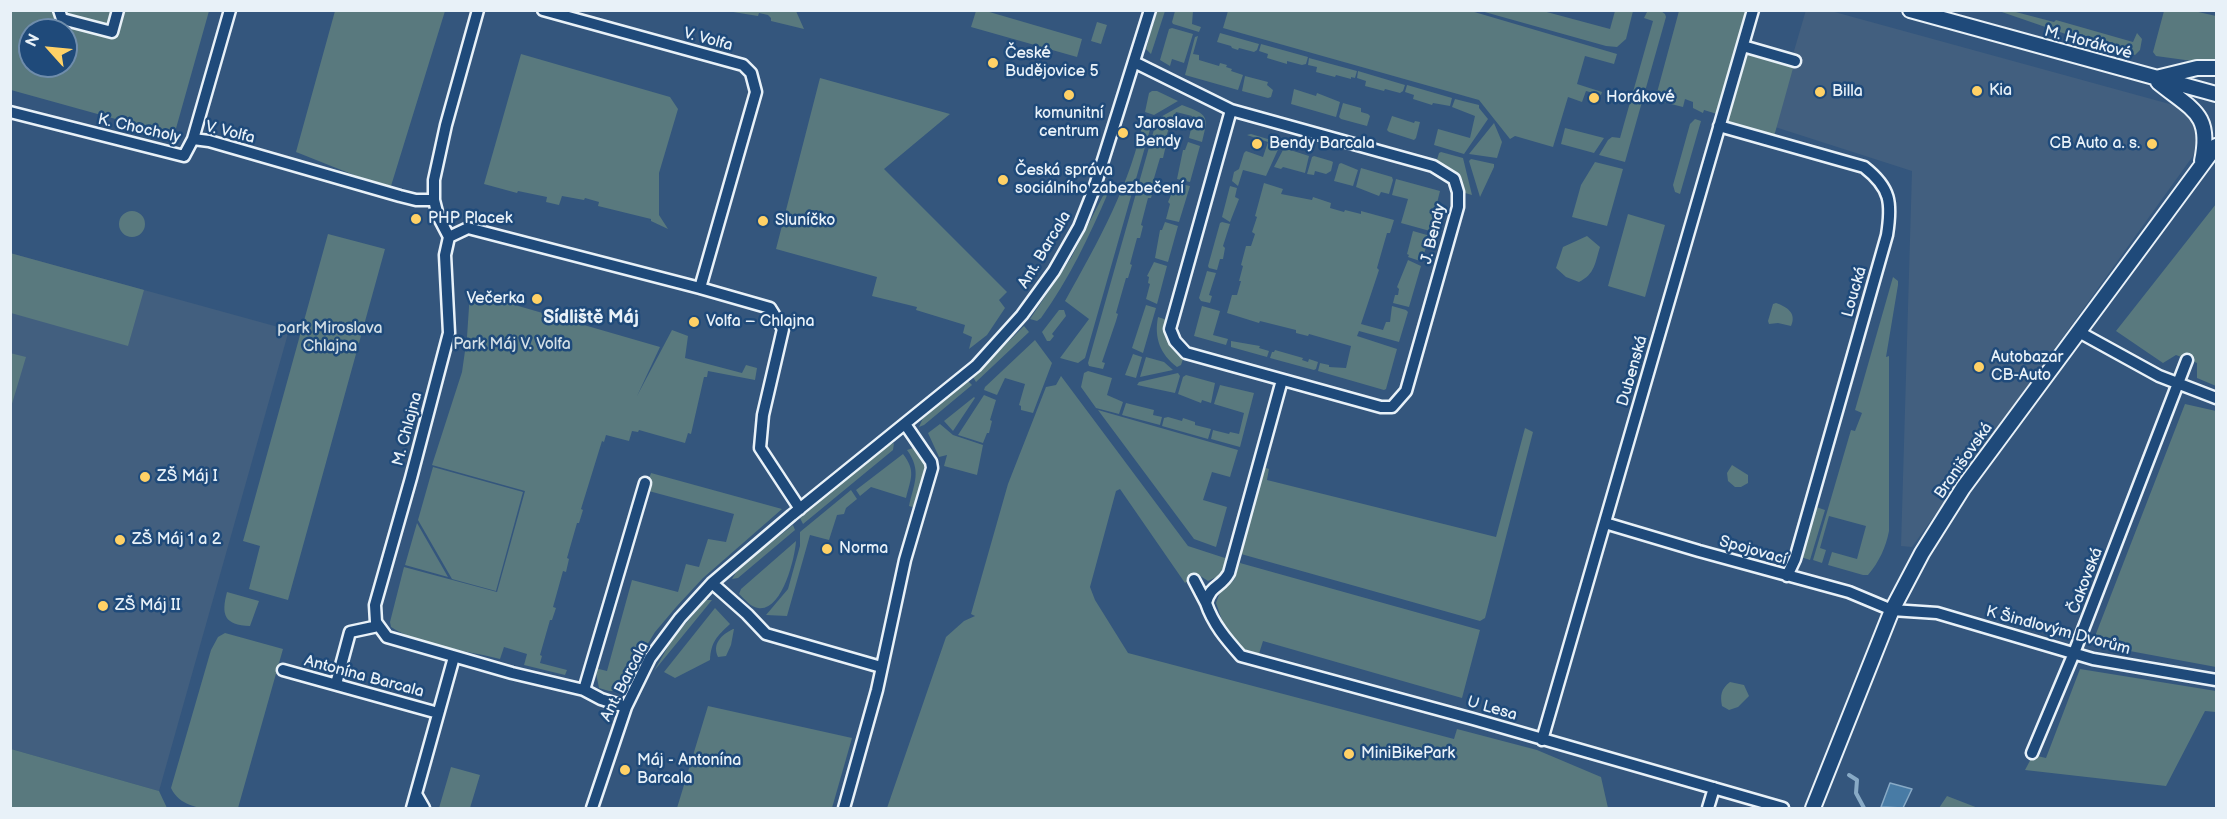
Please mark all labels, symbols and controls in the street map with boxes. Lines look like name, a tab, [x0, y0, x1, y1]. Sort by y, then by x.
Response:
north arrow	[18, 18, 78, 78]
street label: M. Horákové	[2042, 22, 2134, 64]
street label: V. Volfa	[681, 24, 735, 56]
text: N	[22, 31, 44, 50]
place label: České Budějovice 5	[1005, 44, 1099, 82]
marker: České Budějovice 5	[986, 56, 1000, 70]
place label: Kia	[1989, 81, 2012, 101]
place label: Billa	[1832, 82, 1863, 102]
marker: Kia	[1970, 84, 1984, 98]
marker: Billa	[1813, 85, 1827, 99]
marker: komunitní centrum	[1062, 88, 1076, 102]
place label: Horákové	[1606, 88, 1675, 108]
marker: Horákové	[1587, 91, 1601, 105]
place label: komunitní centrum	[1034, 104, 1104, 142]
street label: K. Chocholy	[96, 110, 182, 148]
place label: Jaroslava Bendy	[1135, 114, 1204, 152]
street label: V. Volfa	[203, 118, 257, 148]
marker: Jaroslava Bendy	[1116, 126, 1130, 140]
place label: Bendy Barcala	[1269, 134, 1375, 154]
place label: CB Auto a. s.	[2049, 134, 2140, 154]
marker: Bendy Barcala	[1250, 137, 1264, 151]
marker: CB Auto a. s.	[2145, 137, 2159, 151]
place label: Česká správa sociálního zabezbečení	[1015, 161, 1184, 199]
marker: Česká správa sociálního zabezbečení	[996, 173, 1010, 187]
street label: J. Bendy	[1417, 202, 1451, 266]
street label: Ant. Barcala	[1014, 208, 1076, 292]
place label: PHP Placek	[428, 209, 513, 229]
place label: Sluníčko	[775, 211, 835, 231]
marker: PHP Placek	[409, 212, 423, 226]
marker: Sluníčko	[756, 214, 770, 228]
street label: Loucká	[1839, 265, 1871, 319]
place label: Večerka	[466, 289, 525, 309]
marker: Večerka	[530, 292, 544, 306]
district label: Sídliště Máj	[543, 307, 639, 329]
place label: Volfa – Chlajna	[706, 312, 814, 332]
marker: Volfa – Chlajna	[687, 315, 701, 329]
park label: park Miroslava Chlajna	[277, 319, 383, 357]
street label: Dubenská	[1614, 333, 1652, 409]
park label: Park Máj V. Volfa	[453, 335, 571, 355]
place label: Autobazar CB-Auto	[1991, 348, 2063, 386]
marker: Autobazar CB-Auto	[1972, 360, 1986, 374]
street label: M. Chlajna	[389, 390, 427, 468]
street label: Branišovská	[1931, 419, 1997, 503]
place label: ZŠ Máj I	[157, 467, 218, 487]
marker: ZŠ Máj I	[138, 470, 152, 484]
place label: ZŠ Máj 1 a 2	[132, 530, 221, 550]
street label: Spojovací	[1717, 532, 1789, 570]
marker: ZŠ Máj 1 a 2	[113, 533, 127, 547]
place label: Norma	[839, 539, 888, 559]
marker: Norma	[820, 542, 834, 556]
street label: Čakovská	[2065, 545, 2107, 617]
place label: ZŠ Máj II	[115, 596, 181, 616]
marker: ZŠ Máj II	[96, 599, 110, 613]
street label: K Šindlovým Dvorům	[1984, 602, 2132, 660]
street label: Ant. Barcala	[597, 639, 653, 725]
street label: Antonína Barcala	[302, 652, 426, 702]
street label: U Lesa	[1465, 693, 1519, 725]
place label: MiniBikePark	[1361, 744, 1455, 764]
marker: MiniBikePark	[1342, 747, 1356, 761]
place label: Máj - Antonína Barcala	[637, 751, 741, 789]
marker: Máj - Antonína Barcala	[618, 763, 632, 777]

